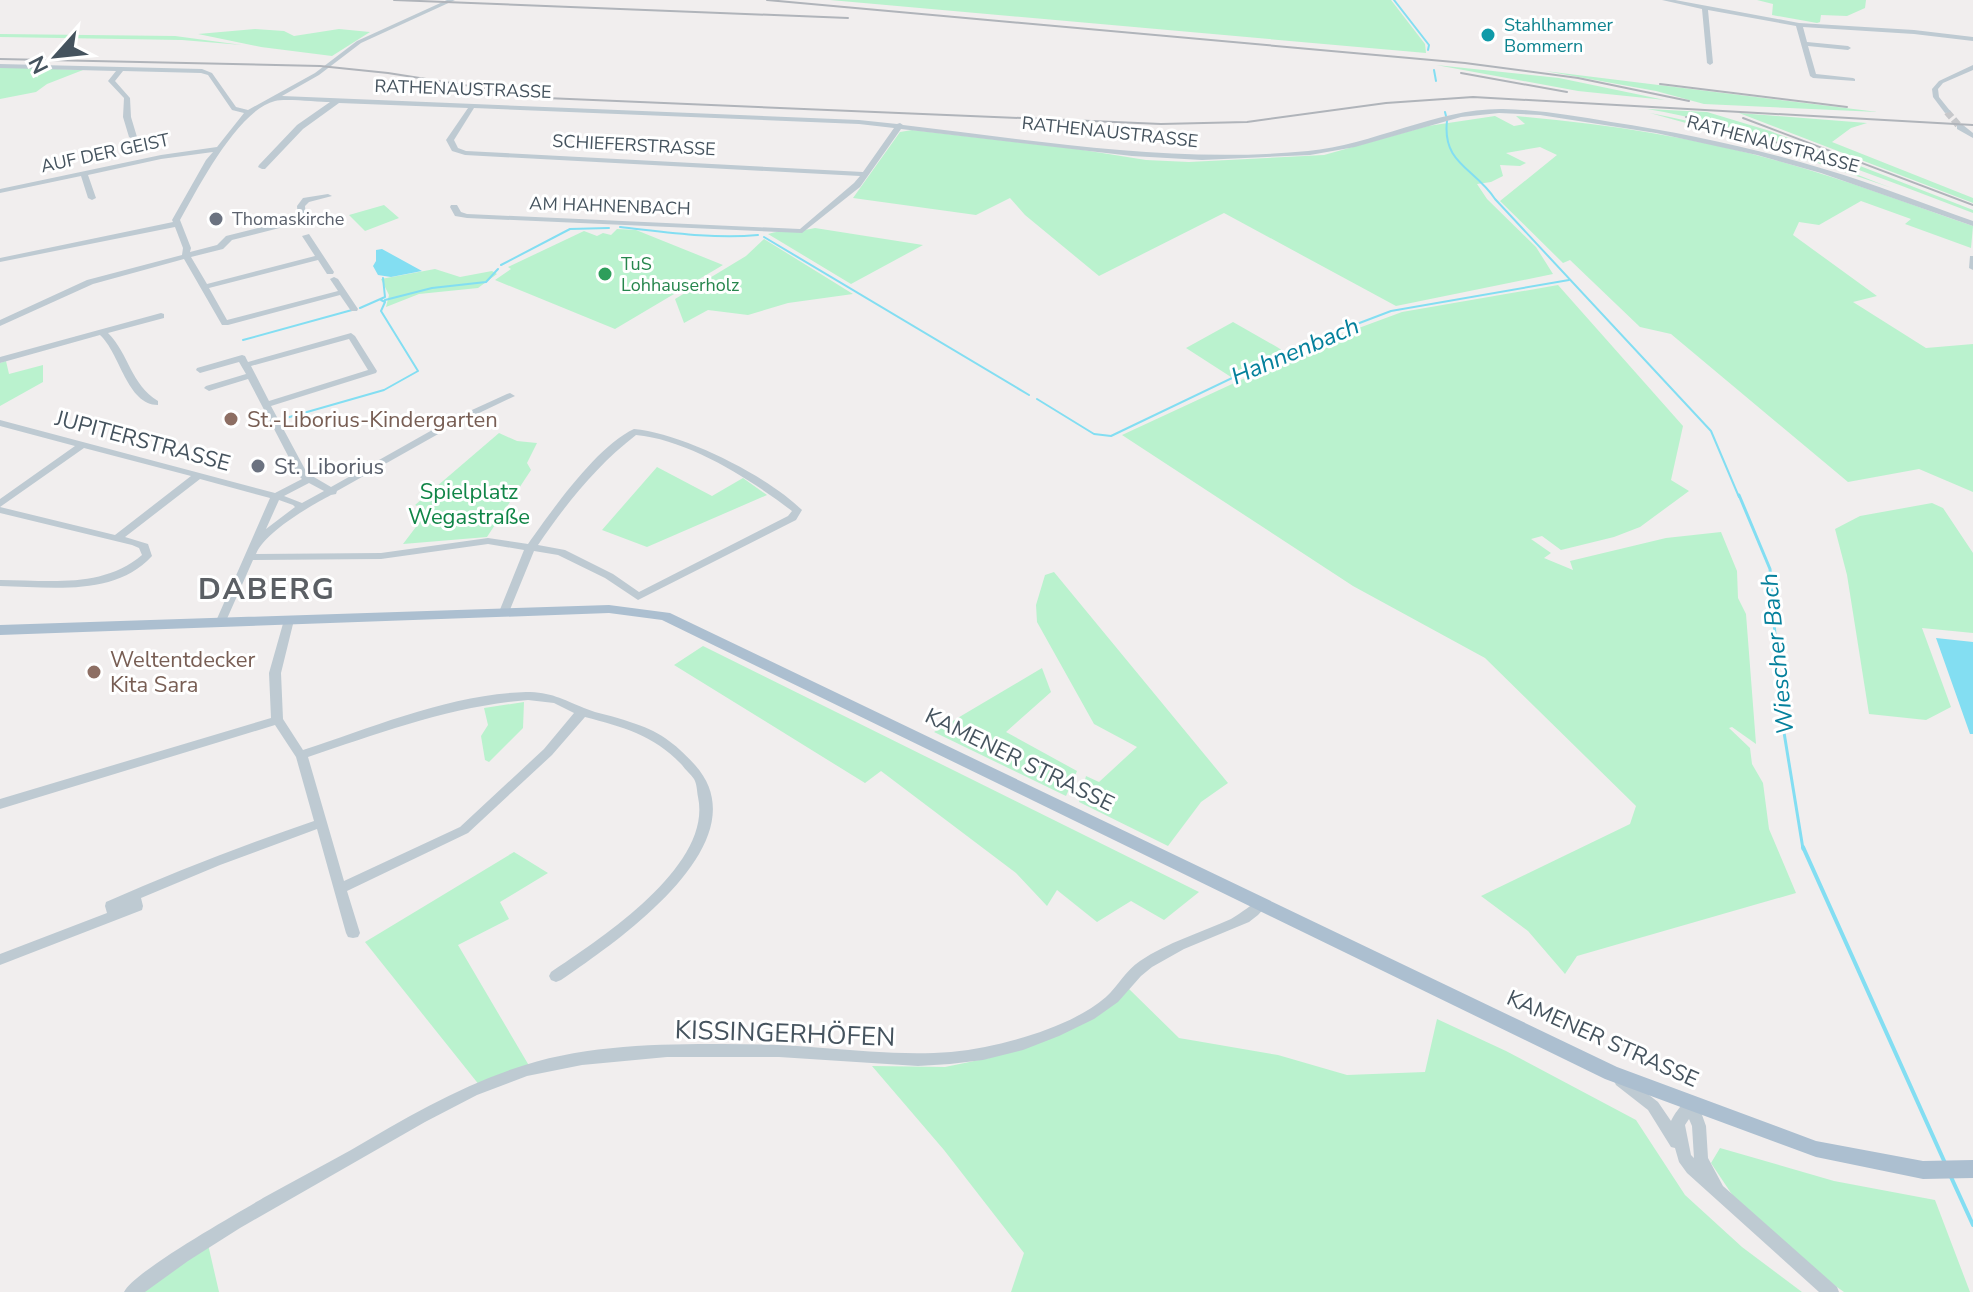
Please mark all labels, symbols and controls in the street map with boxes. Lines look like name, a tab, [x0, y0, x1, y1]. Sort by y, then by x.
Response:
place label: Stahlhammer Bommern	[1504, 13, 1614, 58]
north arrow	[16, 16, 96, 96]
marker: Stahlhammer Bommern	[1479, 26, 1497, 44]
text: N	[22, 50, 56, 79]
street label: RATHENAUSTRASSE	[374, 74, 552, 104]
street label: RATHENAUSTRASSE	[1684, 109, 1862, 179]
street label: RATHENAUSTRASSE	[1021, 111, 1199, 153]
street label: AUF DER GEIST	[38, 128, 172, 178]
street label: SCHIEFERSTRASSE	[552, 129, 716, 161]
street label: AM HAHNENBACH	[529, 191, 691, 221]
place label: Thomaskirche	[232, 207, 344, 231]
marker: Thomaskirche	[207, 210, 225, 228]
place label: TuS Lohhauserholz	[621, 252, 739, 297]
marker: TuS Lohhauserholz	[596, 265, 614, 283]
water label: Hahnenbach	[1226, 310, 1364, 392]
street label: JUPITERSTRASSE	[51, 403, 234, 479]
place label: St.-Liborius-Kindergarten	[247, 405, 498, 435]
marker: St.-Liborius-Kindergarten	[222, 410, 240, 428]
place label: St. Liborius	[274, 452, 384, 482]
marker: St. Liborius	[249, 457, 267, 475]
park label: Spielplatz Wegastraße	[408, 477, 530, 532]
district label: DABERG	[198, 569, 336, 610]
water label: Wiescher Bach	[1753, 572, 1801, 736]
place label: Weltentdecker Kita Sara	[110, 645, 255, 700]
marker: Weltentdecker Kita Sara	[85, 663, 103, 681]
street label: KAMENER STRASSE	[920, 701, 1119, 819]
street label: KAMENER STRASSE	[1502, 983, 1703, 1095]
street label: KISSINGERHÖFEN	[674, 1012, 896, 1055]

